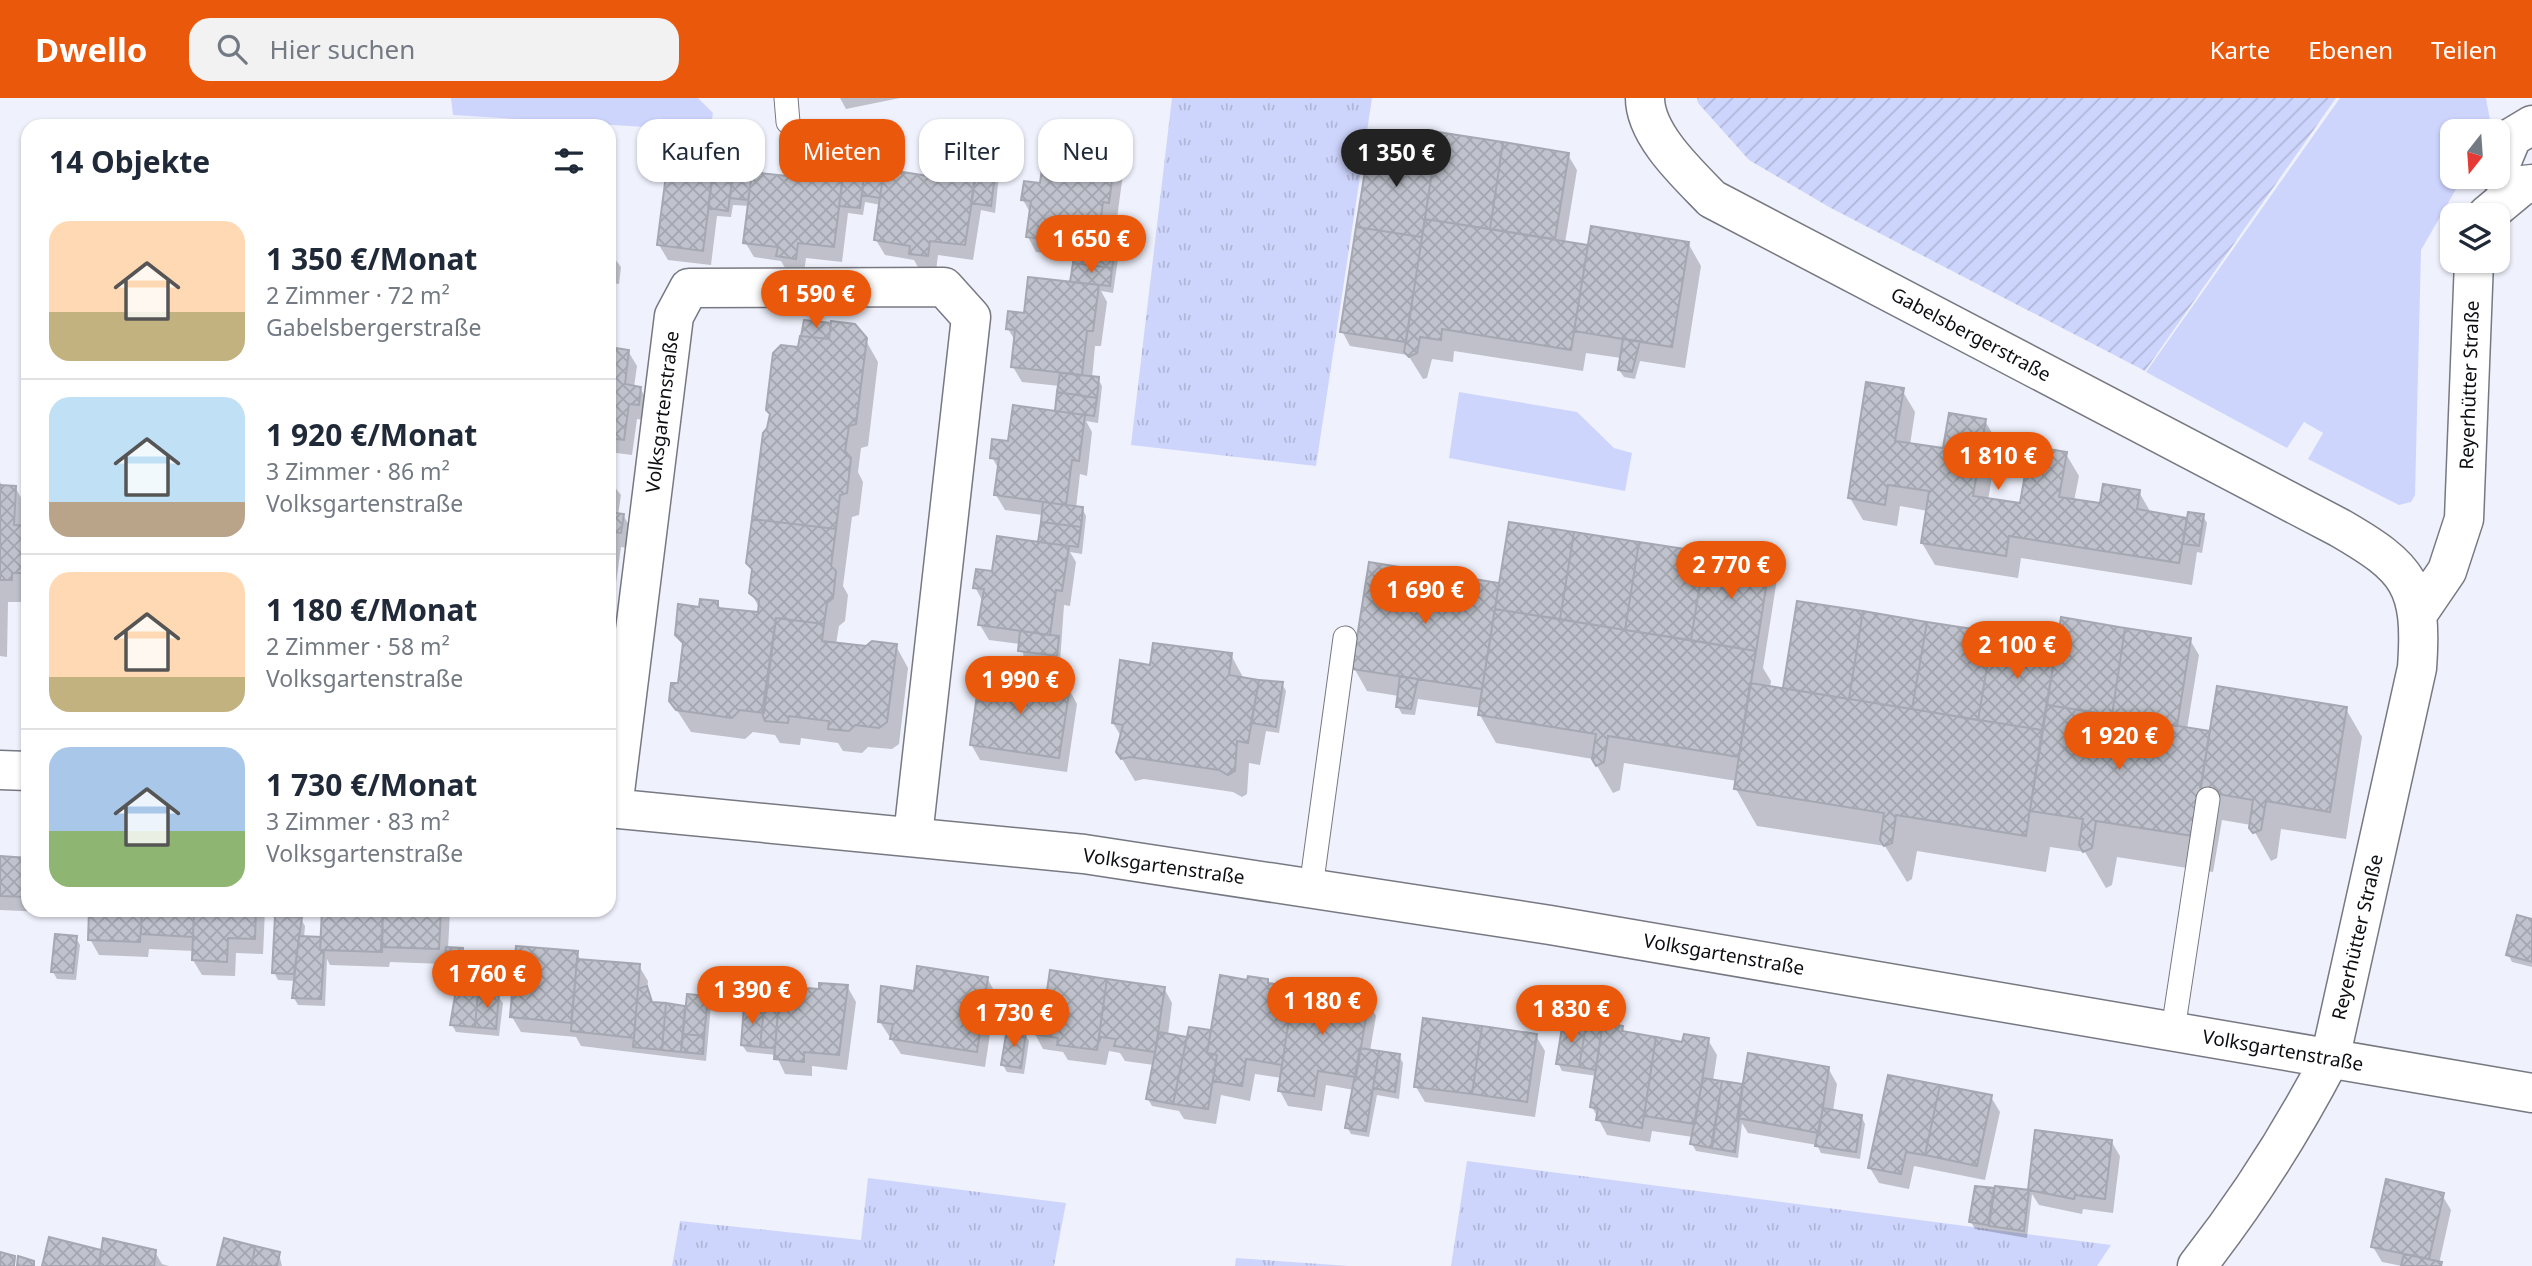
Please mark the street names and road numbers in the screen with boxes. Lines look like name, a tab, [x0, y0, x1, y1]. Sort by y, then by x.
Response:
street label: Gabelsbergerstraße	[1886, 281, 2056, 387]
street label: Reyerhütter Straße	[2453, 300, 2485, 470]
street label: Volksgartenstraße	[639, 330, 685, 494]
street label: Volksgartenstraße	[1081, 842, 1247, 890]
street label: Reyerhütter Straße	[2325, 852, 2389, 1022]
street label: Volksgartenstraße	[1641, 927, 1807, 981]
street label: Volksgartenstraße	[2200, 1023, 2366, 1077]

